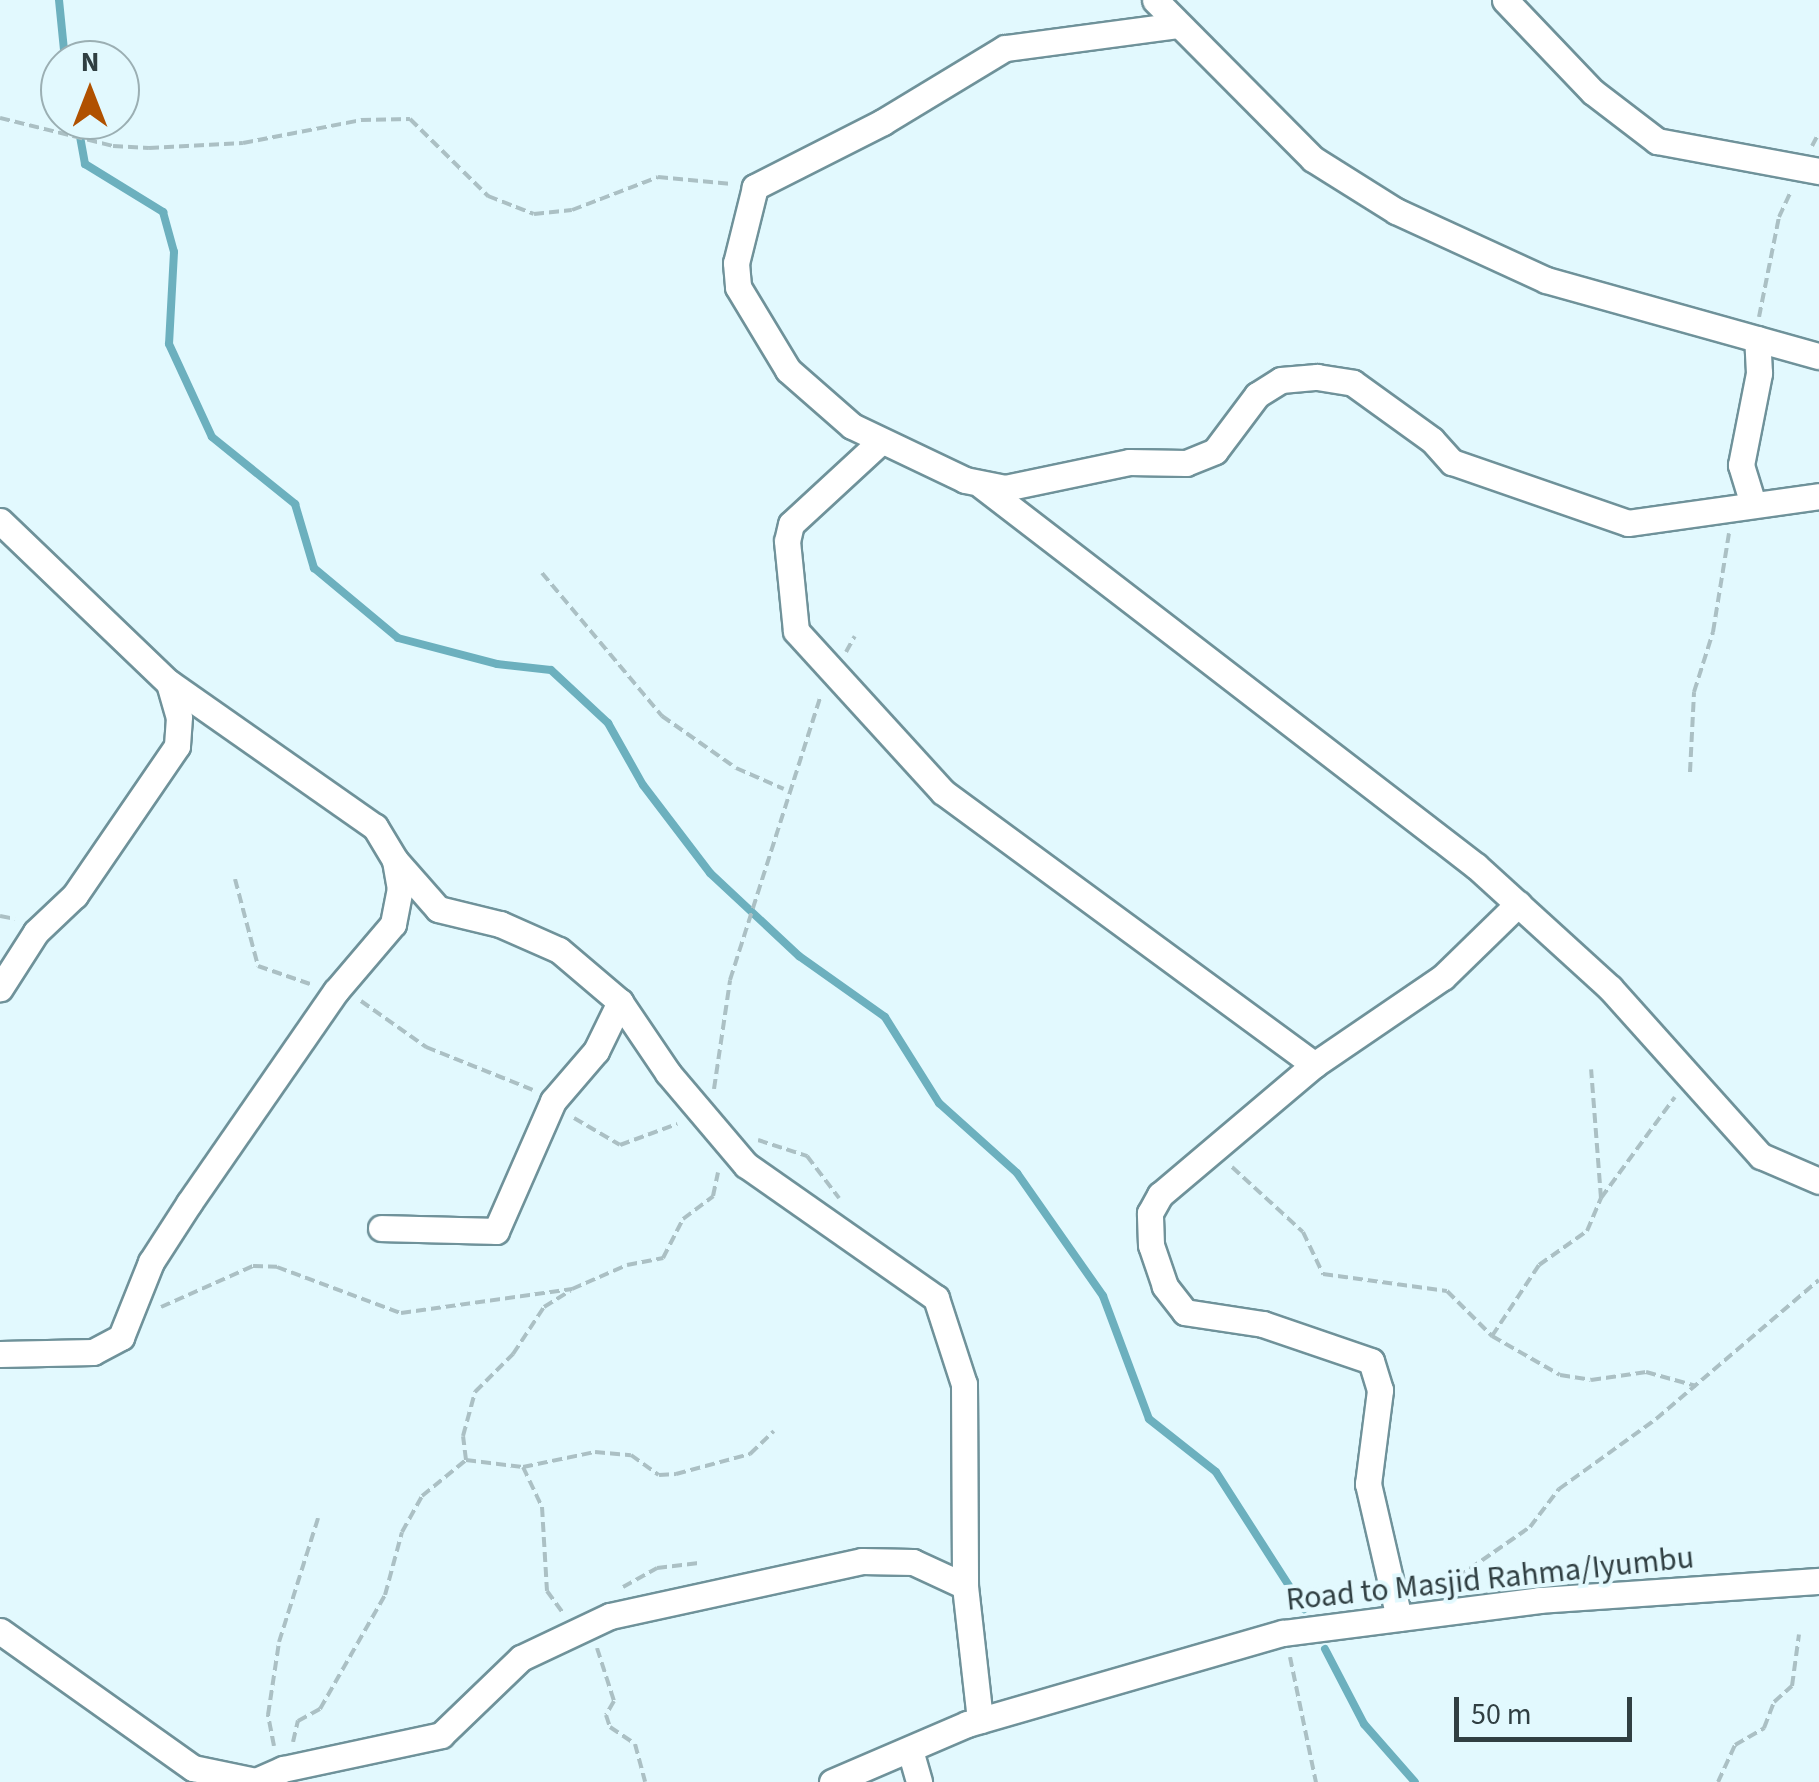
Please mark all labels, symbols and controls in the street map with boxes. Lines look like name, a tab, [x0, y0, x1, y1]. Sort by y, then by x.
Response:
north arrow	[40, 40, 140, 140]
text: N	[81, 42, 99, 82]
street label: Road to Masjid Rahma/Iyumbu	[1284, 1538, 1696, 1620]
scale bar	[1459, 1677, 1636, 1739]
text: 50 m	[1471, 1693, 1532, 1736]

